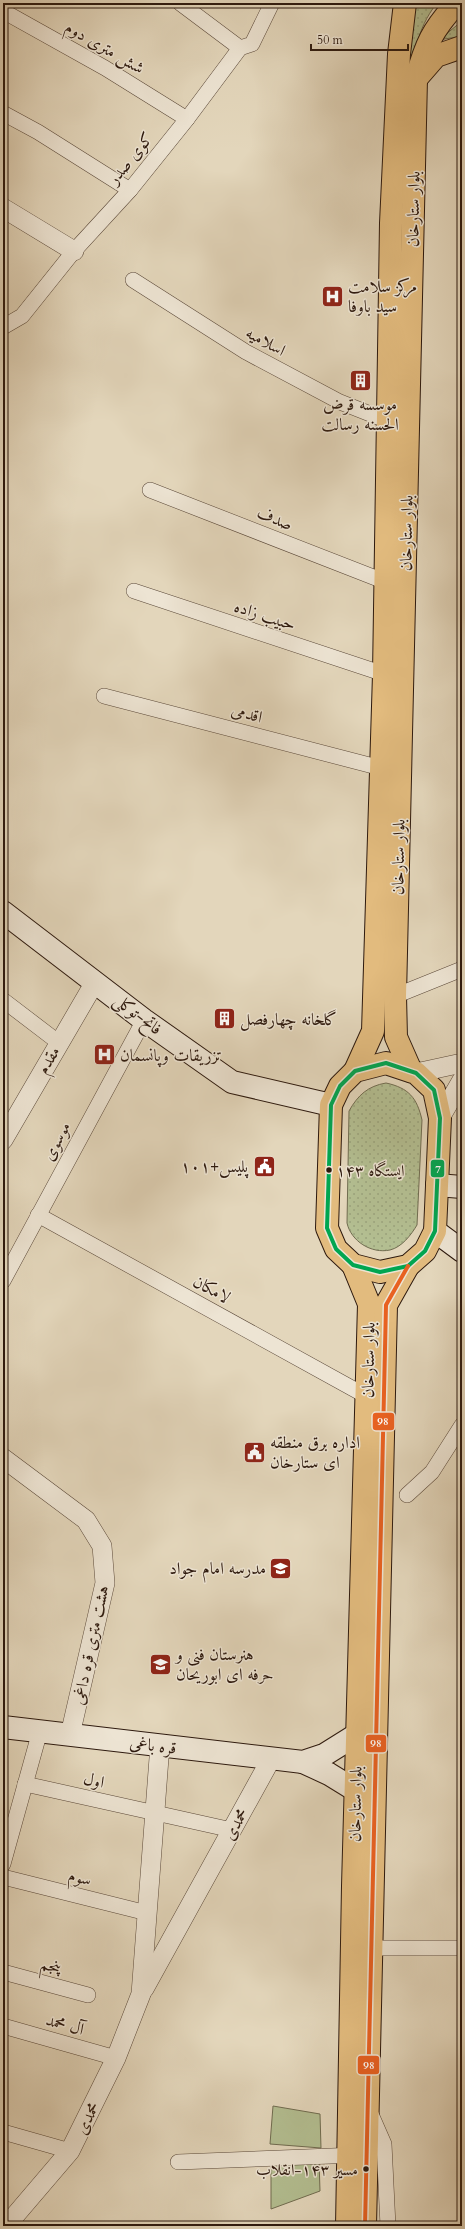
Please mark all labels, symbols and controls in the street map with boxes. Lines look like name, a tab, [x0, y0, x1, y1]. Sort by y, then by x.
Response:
street label: شش متری دوم	[59, 15, 149, 82]
scale bar	[311, 26, 408, 52]
text: 50 m	[317, 32, 344, 48]
street label: کوی صدر	[101, 127, 159, 191]
street label: بلوار ستارخان	[401, 171, 426, 247]
place label: مرکز سلامت سید باوفا	[348, 275, 417, 318]
hospital icon: مرکز سلامت سید باوفا	[319, 283, 345, 309]
street label: اسلامیه	[242, 321, 290, 362]
building icon: موسسه قرض الحسنه رسالت	[347, 367, 373, 393]
place label: موسسه قرض الحسنه رسالت	[321, 393, 399, 436]
street label: بلوار ستارخان	[394, 495, 419, 571]
street label: صدف	[254, 501, 296, 536]
street label: حبیب زاده	[231, 595, 299, 636]
street label: اقدمی	[229, 698, 265, 729]
street label: بلوار ستارخان	[386, 819, 411, 895]
street label: فاتح-توکلی	[107, 989, 167, 1043]
building icon: گلخانه چهارفصل	[211, 1006, 237, 1032]
place label: گلخانه چهارفصل	[240, 1008, 337, 1031]
street label: مقدم	[31, 1042, 68, 1080]
hospital icon: تزریقات وپانسمان	[92, 1042, 118, 1068]
place label: تزریقات وپانسمان	[120, 1044, 222, 1068]
street label: موسوی	[37, 1118, 76, 1165]
public building icon: پلیس+۱۰۱	[251, 1153, 277, 1179]
place label: پلیس+۱۰۱	[180, 1155, 249, 1179]
line badge: 7	[430, 1159, 445, 1178]
place label: ایستگاه ۱۴۳	[336, 1160, 405, 1182]
text: 7	[435, 1162, 441, 1177]
marker: ایستگاه ۱۴۳	[324, 1165, 334, 1175]
street label: لامکان	[189, 1270, 235, 1309]
street label: بلوار ستارخان	[356, 1322, 381, 1398]
line badge: 98	[372, 1412, 395, 1431]
text: 98	[377, 1414, 389, 1429]
place label: اداره برق منطقه ای ستارخان	[270, 1431, 360, 1474]
public building icon: اداره برق منطقه ای ستارخان	[242, 1439, 268, 1465]
school or university icon: مدرسه امام جواد	[268, 1555, 294, 1581]
place label: مدرسه امام جواد	[169, 1557, 266, 1583]
street label: هشت متری قره داغی	[67, 1583, 114, 1707]
place label: هنرستان فنی و حرفه ای ابوریحان	[174, 1643, 274, 1686]
school or university icon: هنرستان فنی و حرفه ای ابوریحان	[148, 1651, 174, 1677]
street label: قره باغی	[128, 1731, 178, 1760]
line badge: 98	[365, 1734, 387, 1753]
text: 98	[370, 1736, 382, 1751]
street label: بلوار ستارخان	[343, 1766, 368, 1842]
street label: اول	[81, 1767, 107, 1794]
street label: محمدی	[217, 1804, 254, 1844]
street label: سوم	[65, 1864, 94, 1894]
street label: پنجم	[37, 1952, 65, 1983]
street label: آل محمد	[43, 2008, 89, 2042]
line badge: 98	[357, 2055, 380, 2075]
text: 98	[363, 2058, 375, 2073]
street label: محمدی	[70, 2098, 105, 2138]
place label: مسیر ۱۴۳-انقلاب	[256, 2159, 358, 2181]
marker: مسیر ۱۴۳-انقلاب	[361, 2164, 371, 2174]

